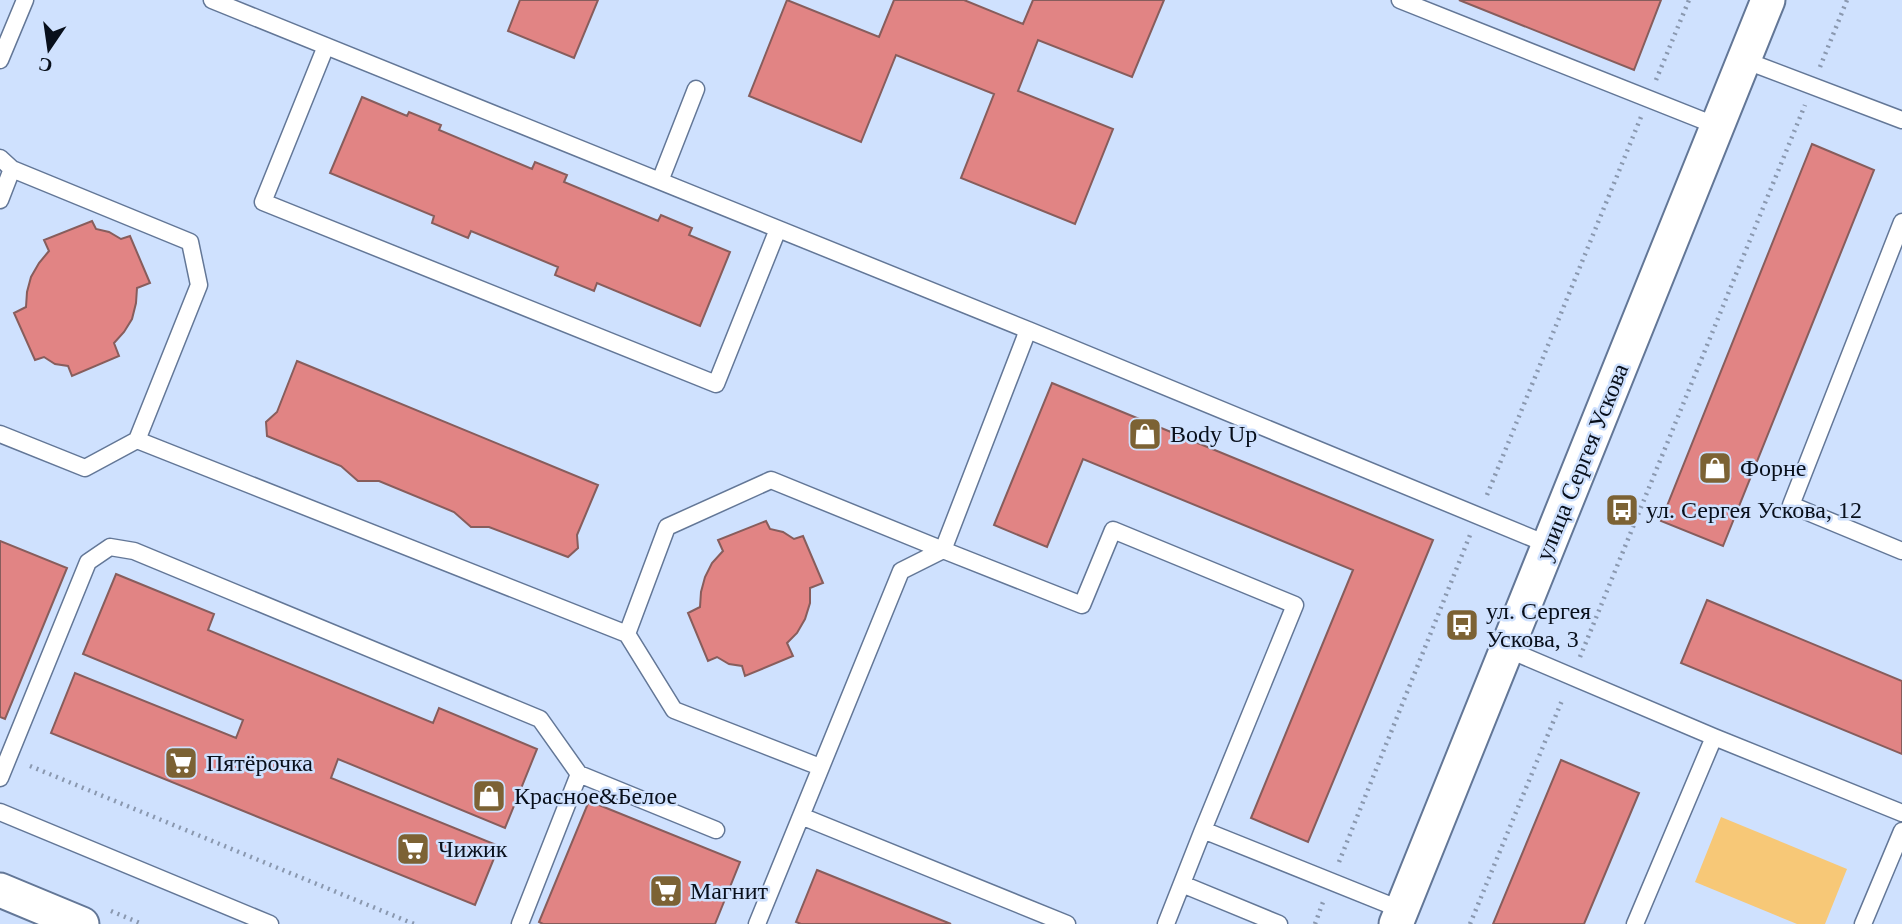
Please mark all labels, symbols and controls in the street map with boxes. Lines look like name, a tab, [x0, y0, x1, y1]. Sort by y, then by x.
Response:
north arrow	[14, 14, 84, 84]
text: С	[36, 53, 54, 77]
street label: улица Сергея Ускова	[1531, 359, 1634, 564]
shop icon: Body Up	[1126, 415, 1164, 453]
place label: Body Up	[1170, 421, 1257, 447]
shop icon: Форне	[1696, 449, 1734, 487]
place label: Форне	[1740, 455, 1806, 481]
bus stop icon: ул. Сергея Ускова, 12	[1603, 491, 1641, 529]
place label: ул. Сергея Ускова, 12	[1646, 497, 1862, 523]
place label: ул. Сергея Ускова, 3	[1486, 598, 1591, 652]
bus stop icon: ул. Сергея Ускова, 3	[1443, 606, 1481, 644]
supermarket icon: Пятёрочка	[162, 744, 200, 782]
place label: Пятёрочка	[206, 750, 313, 776]
shop icon: Красное&Белое	[470, 777, 508, 815]
place label: Красное&Белое	[514, 783, 677, 809]
supermarket icon: Чижик	[394, 830, 432, 868]
place label: Чижик	[438, 836, 508, 862]
supermarket icon: Магнит	[647, 872, 685, 910]
place label: Магнит	[690, 878, 769, 904]

